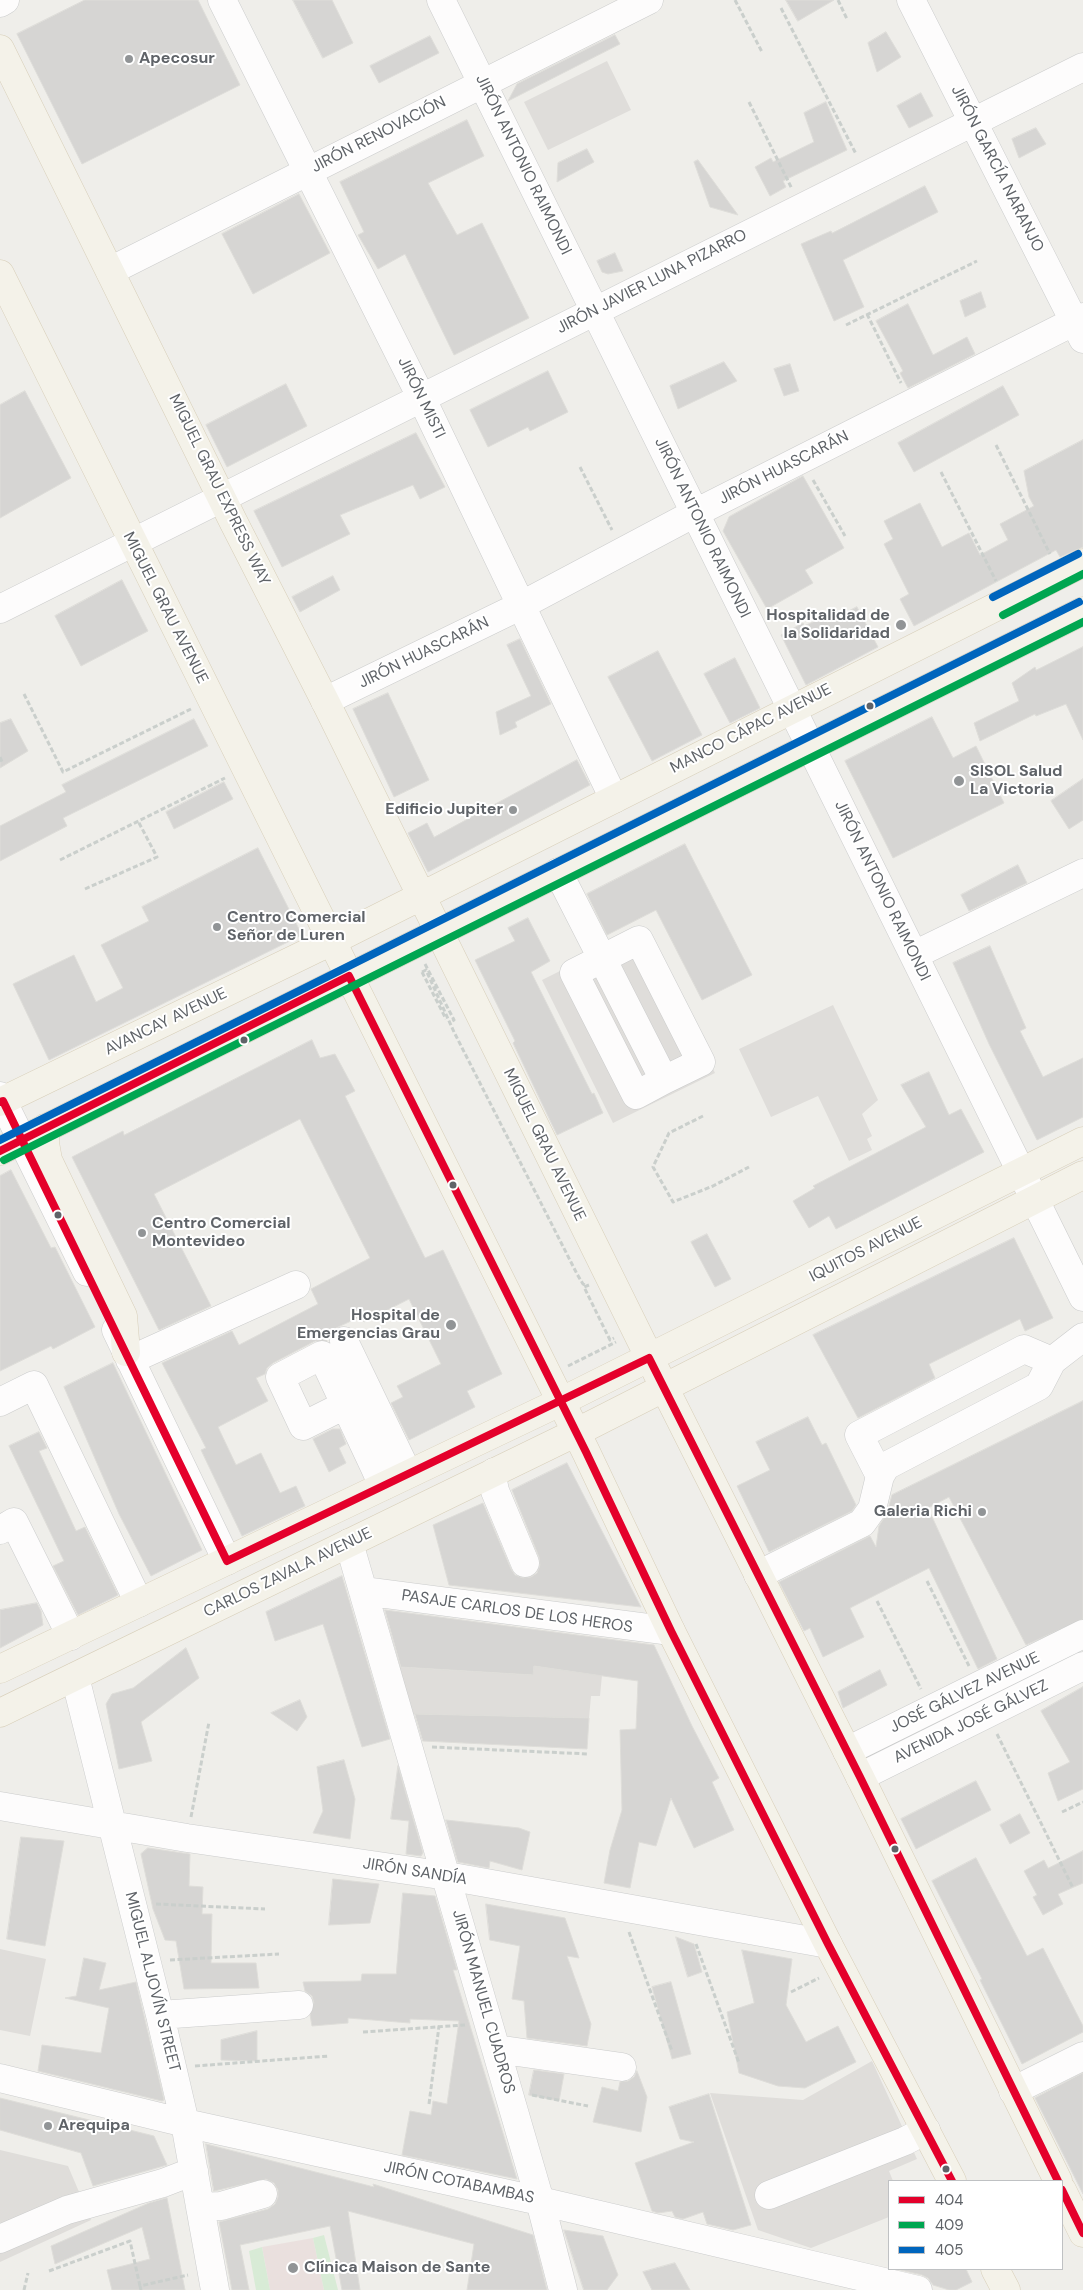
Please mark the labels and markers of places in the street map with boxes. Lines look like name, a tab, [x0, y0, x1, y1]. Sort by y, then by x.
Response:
place label: Apecosur	[139, 49, 215, 69]
marker: Apecosur	[123, 53, 135, 65]
place label: Hospitalidad de la Solidaridad	[766, 606, 890, 644]
marker: Hospitalidad de la Solidaridad	[894, 618, 908, 632]
unlabelled marker	[865, 701, 875, 711]
place label: SISOL Salud La Victoria	[970, 762, 1063, 800]
marker: SISOL Salud La Victoria	[952, 774, 966, 788]
place label: Edificio Jupiter	[385, 800, 503, 820]
marker: Edificio Jupiter	[507, 804, 519, 816]
place label: Centro Comercial Señor de Luren	[227, 908, 366, 946]
marker: Centro Comercial Señor de Luren	[211, 921, 223, 933]
unlabelled marker	[239, 1035, 249, 1045]
unlabelled marker	[448, 1180, 458, 1190]
unlabelled marker	[53, 1210, 63, 1220]
place label: Centro Comercial Montevideo	[152, 1214, 291, 1252]
marker: Centro Comercial Montevideo	[136, 1227, 148, 1239]
place label: Hospital de Emergencias Grau	[297, 1306, 440, 1344]
marker: Hospital de Emergencias Grau	[444, 1318, 458, 1332]
place label: Galeria Richi	[874, 1502, 972, 1522]
marker: Galeria Richi	[976, 1506, 988, 1518]
unlabelled marker	[890, 1844, 900, 1854]
place label: Arequipa	[58, 2116, 130, 2136]
marker: Arequipa	[42, 2120, 54, 2132]
unlabelled marker	[941, 2164, 951, 2174]
place label: Clínica Maison de Sante	[304, 2258, 490, 2278]
marker: Clínica Maison de Sante	[286, 2261, 300, 2275]

